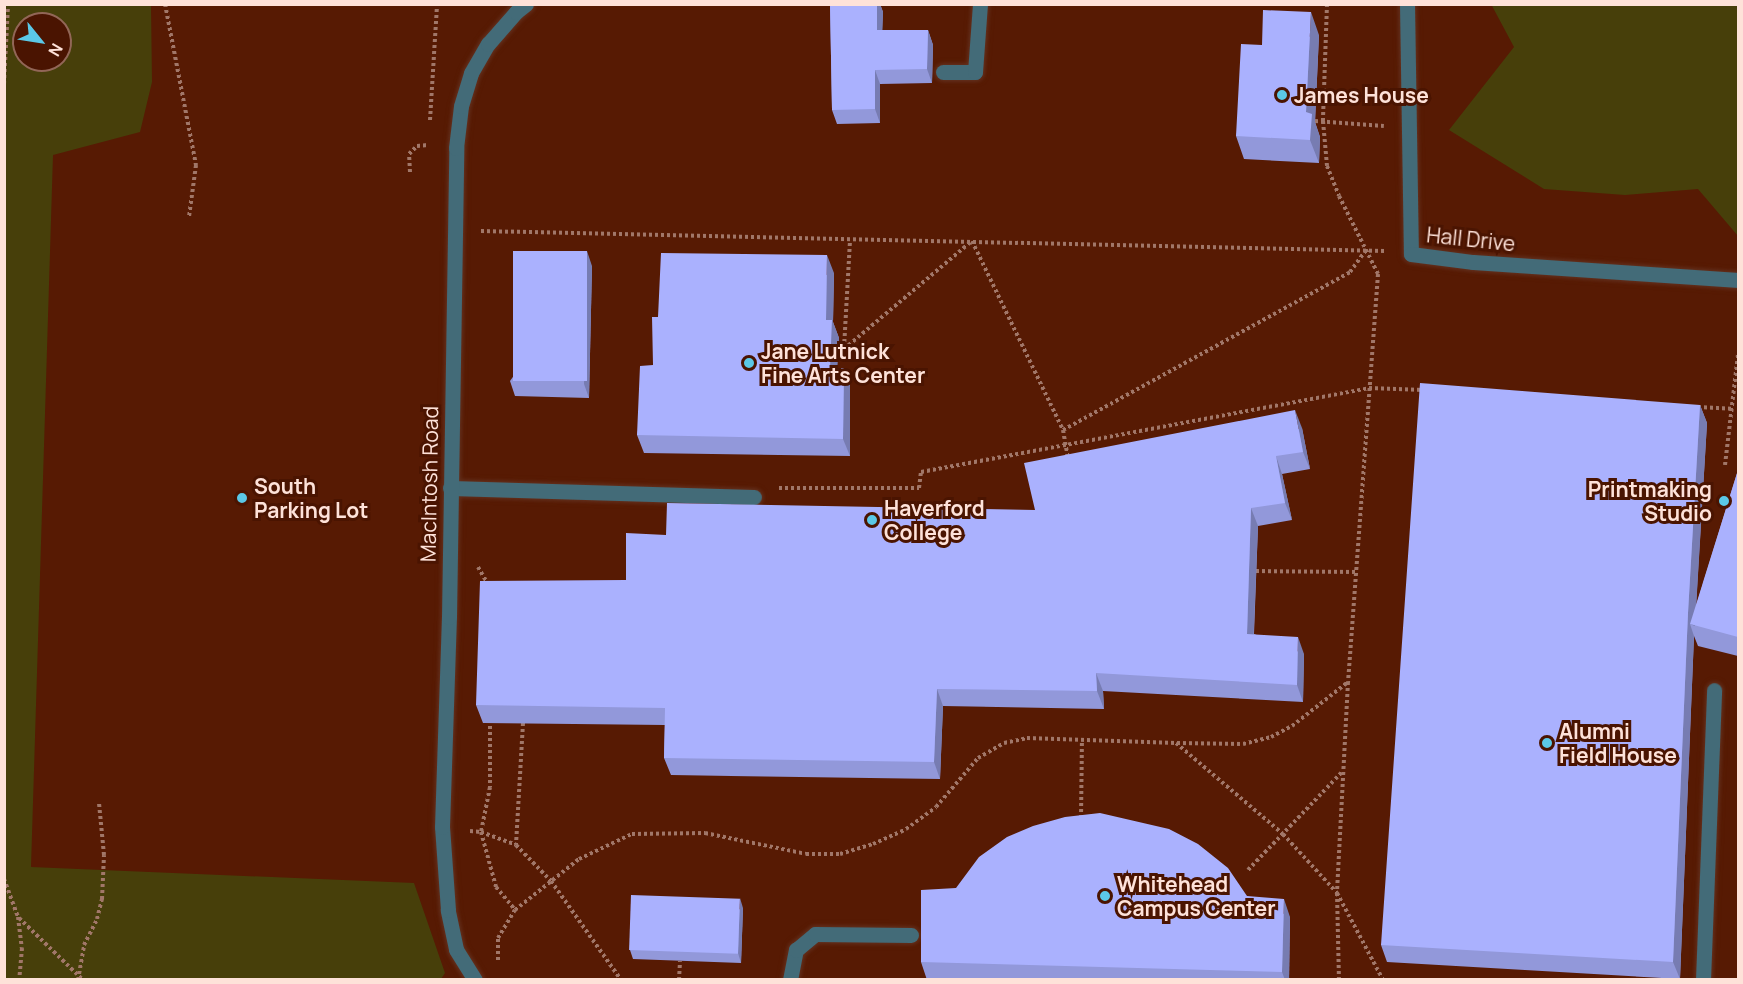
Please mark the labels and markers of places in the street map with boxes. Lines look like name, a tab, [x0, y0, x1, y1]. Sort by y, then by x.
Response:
place label: James House	[1294, 82, 1429, 108]
marker: James House	[1275, 88, 1289, 102]
place label: Jane Lutnick Fine Arts Center	[761, 338, 925, 388]
marker: Jane Lutnick Fine Arts Center	[742, 356, 756, 370]
place label: South Parking Lot	[254, 473, 368, 523]
place label: Printmaking Studio	[1588, 476, 1712, 526]
marker: South Parking Lot	[235, 491, 249, 505]
marker: Printmaking Studio	[1717, 494, 1731, 508]
place label: Haverford College	[884, 495, 985, 545]
marker: Haverford College	[865, 513, 879, 527]
place label: Alumni Field House	[1559, 718, 1677, 768]
marker: Alumni Field House	[1540, 736, 1554, 750]
place label: Whitehead Campus Center	[1117, 871, 1276, 921]
marker: Whitehead Campus Center	[1098, 889, 1112, 903]

